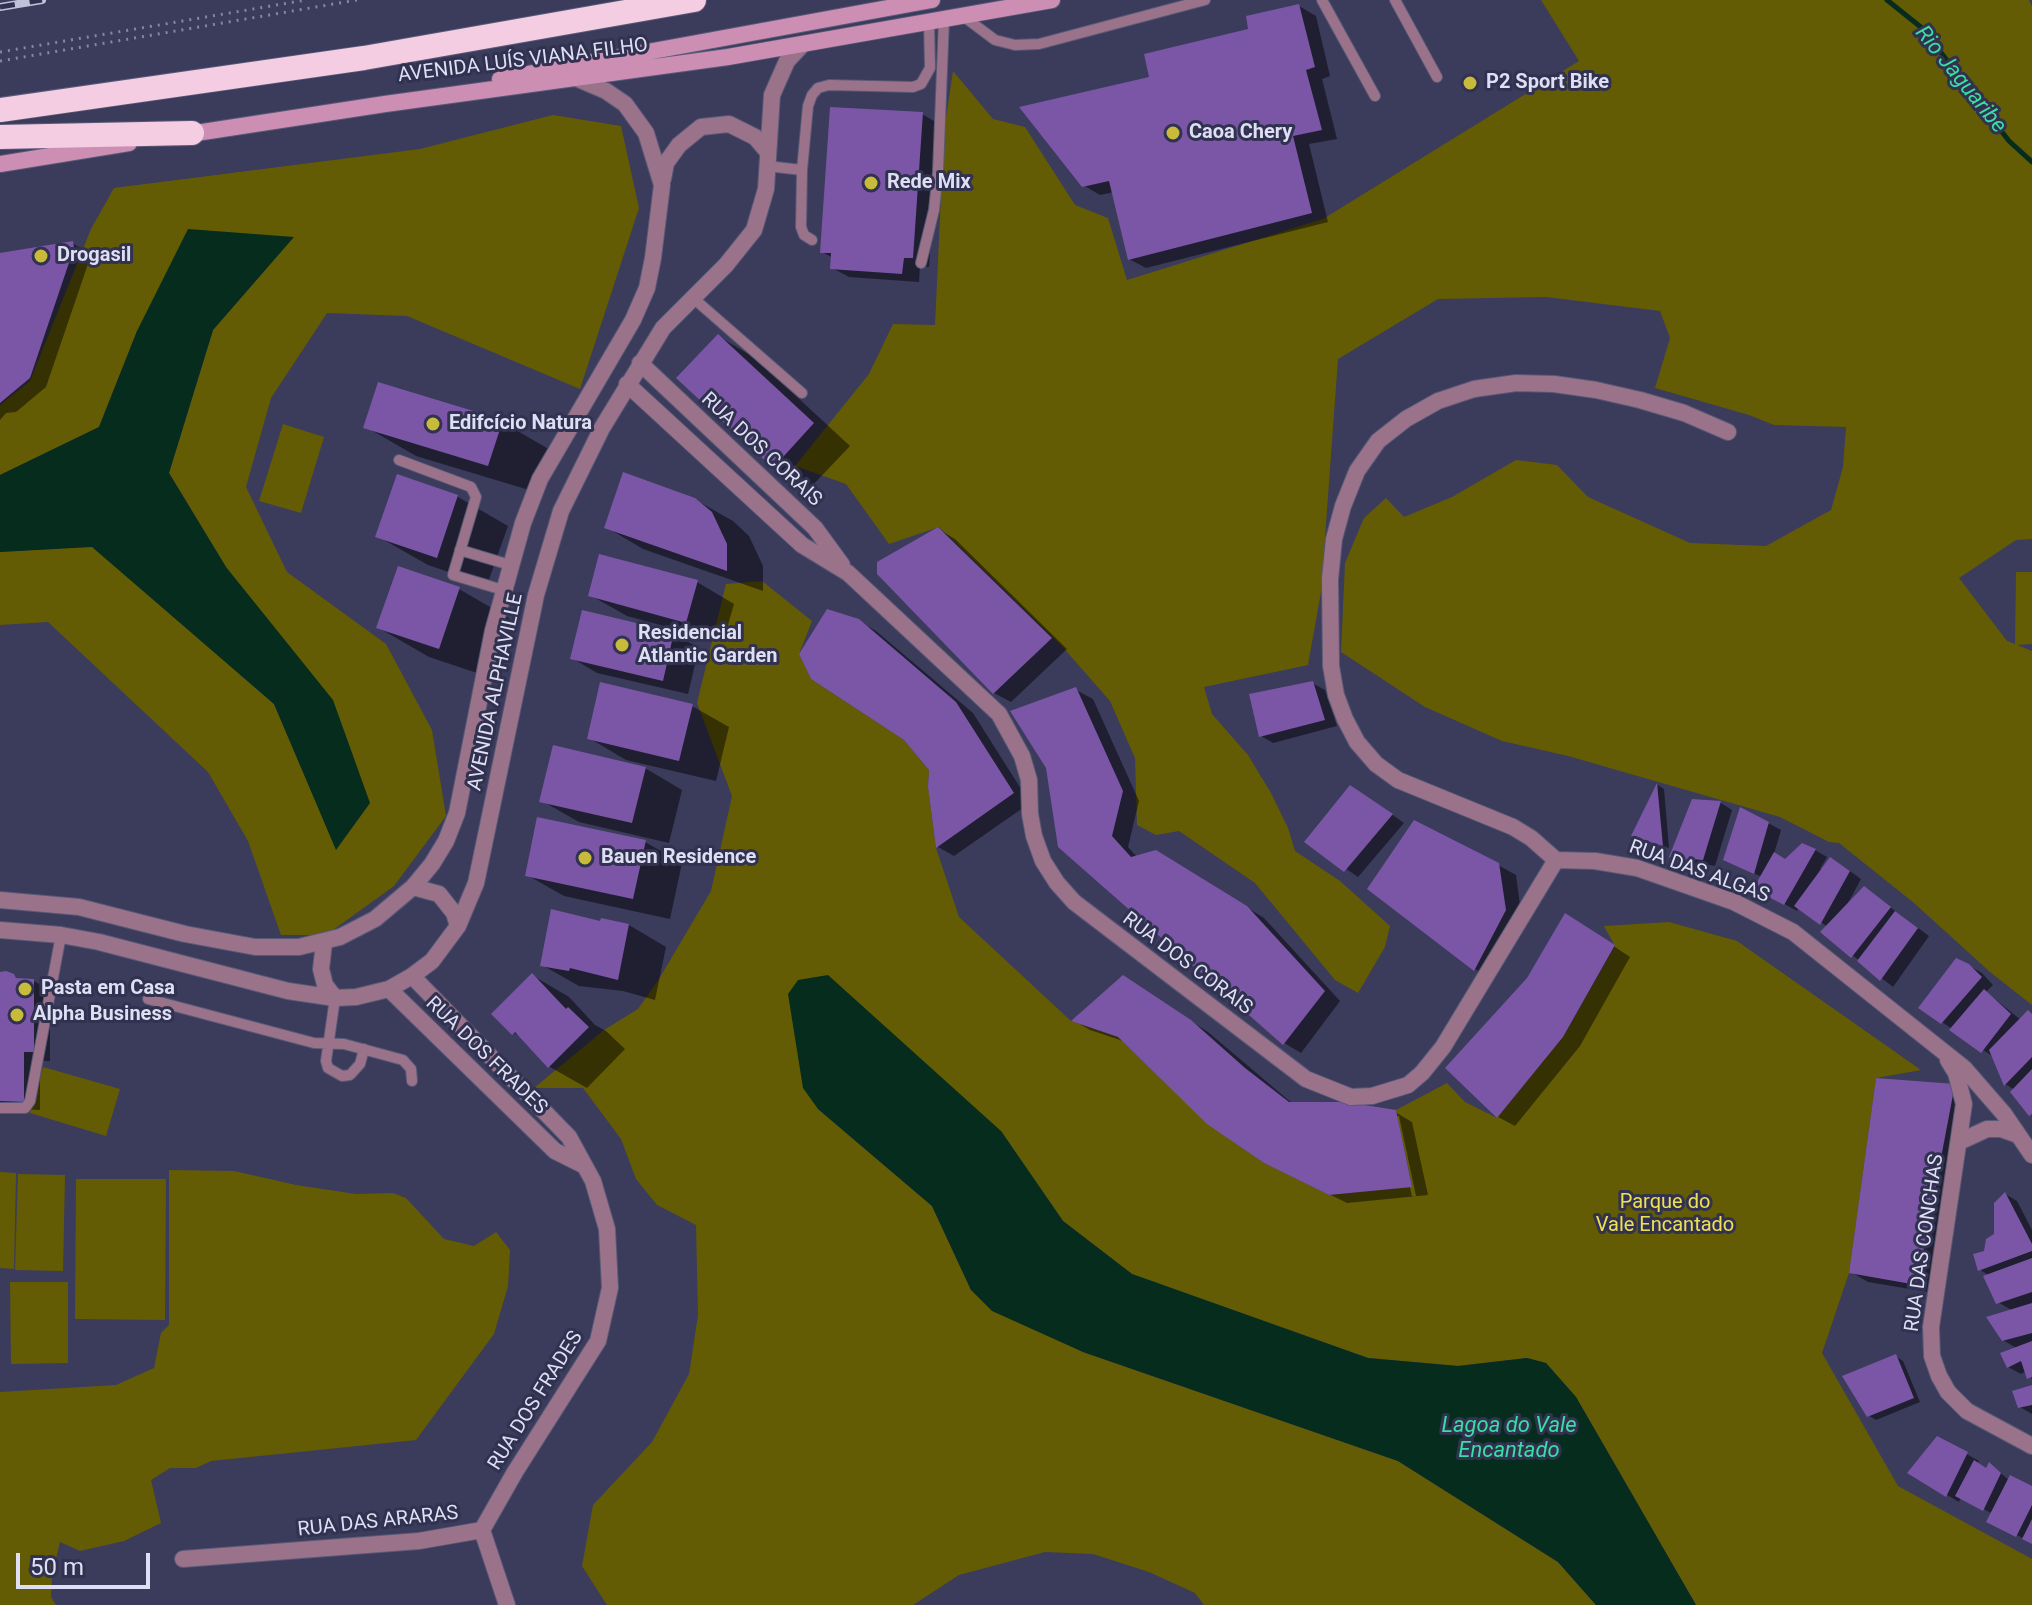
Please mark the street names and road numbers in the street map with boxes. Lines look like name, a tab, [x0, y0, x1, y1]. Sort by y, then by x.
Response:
street label: AVENIDA LUÍS VIANA FILHO	[397, 34, 649, 88]
street label: RUA DOS CORAIS	[696, 388, 826, 512]
street label: AVENIDA ALPHAVILLE	[463, 591, 529, 793]
street label: RUA DAS ALGAS	[1626, 835, 1772, 909]
street label: RUA DOS CORAIS	[1117, 907, 1257, 1021]
street label: RUA DOS FRADES	[420, 992, 552, 1120]
street label: RUA DAS CONCHAS	[1901, 1153, 1949, 1333]
street label: RUA DOS FRADES	[484, 1327, 588, 1475]
street label: RUA DAS ARARAS	[296, 1502, 460, 1542]

